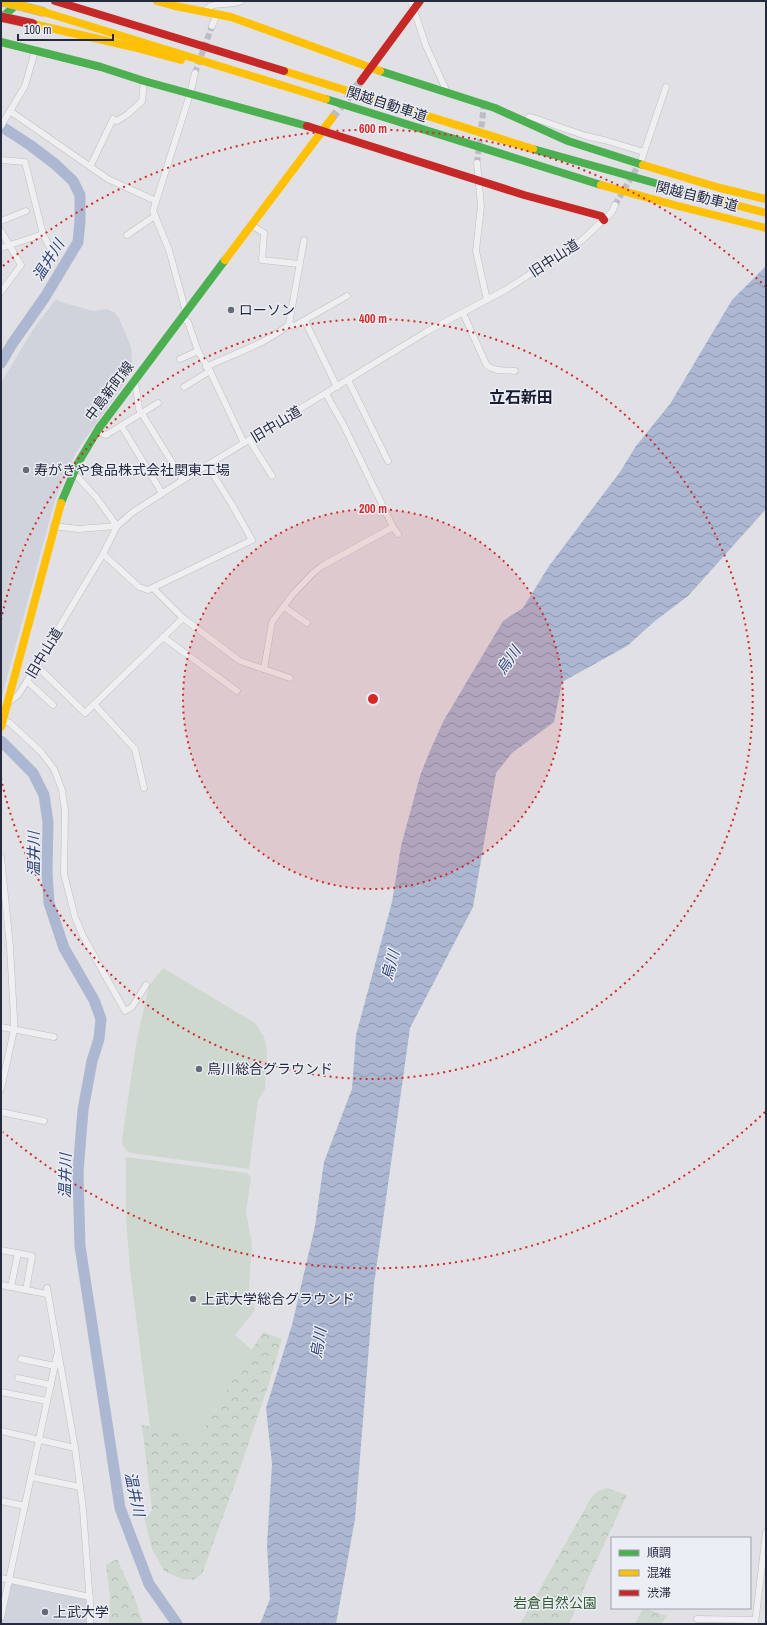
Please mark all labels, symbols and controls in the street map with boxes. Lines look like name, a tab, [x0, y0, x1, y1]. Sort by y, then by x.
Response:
scale bar	[18, 16, 113, 42]
text: 100 m	[24, 22, 51, 38]
street label: 関越自動車道	[344, 82, 430, 126]
text: 600 m	[359, 121, 387, 137]
street label: 関越自動車道	[654, 177, 740, 215]
water label: 温井川	[27, 234, 70, 285]
street label: 旧中山道	[526, 235, 582, 281]
place label: ローソン	[239, 301, 295, 319]
marker: ローソン	[226, 305, 236, 315]
text: 400 m	[359, 311, 387, 327]
street label: 中島新町線	[81, 358, 137, 424]
district label: 立石新田	[489, 386, 553, 408]
street label: 旧中山道	[247, 402, 305, 446]
place label: 寿がきや食品株式会社関東工場	[34, 461, 230, 479]
marker: 寿がきや食品株式会社関東工場	[21, 465, 31, 475]
text: 200 m	[359, 501, 387, 517]
street label: 旧中山道	[22, 624, 66, 682]
water label: 烏川	[491, 640, 526, 678]
centre of rings	[366, 692, 380, 706]
water label: 温井川	[23, 830, 44, 877]
water label: 烏川	[376, 946, 405, 982]
place label: 烏川総合グラウンド	[207, 1060, 333, 1078]
marker: 烏川総合グラウンド	[194, 1064, 204, 1074]
water label: 温井川	[54, 1151, 76, 1199]
place label: 上武大学総合グラウンド	[201, 1290, 355, 1308]
marker: 上武大学総合グラウンド	[188, 1294, 198, 1304]
water label: 烏川	[305, 1325, 331, 1359]
water label: 温井川	[120, 1470, 150, 1520]
legend	[611, 1537, 751, 1609]
text: 順調	[647, 1545, 671, 1561]
text: 混雑	[647, 1565, 671, 1581]
text: 渋滞	[647, 1585, 671, 1601]
park label: 岩倉自然公園	[513, 1594, 597, 1612]
place label: 上武大学	[53, 1603, 109, 1621]
marker: 上武大学	[40, 1607, 50, 1617]

